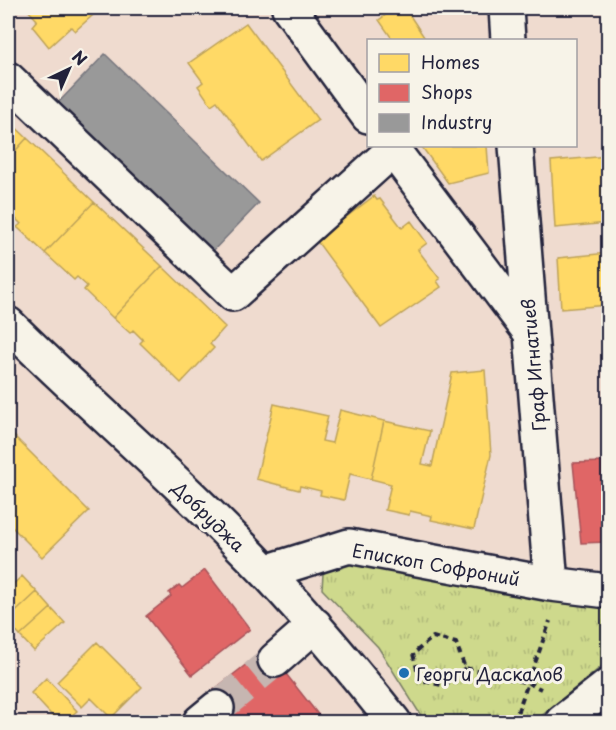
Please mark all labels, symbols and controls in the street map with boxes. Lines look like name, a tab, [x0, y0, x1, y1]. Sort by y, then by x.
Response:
north arrow	[39, 39, 99, 99]
legend	[367, 39, 577, 147]
text: N	[67, 44, 93, 71]
text: Homes	[421, 48, 479, 75]
text: Shops	[421, 78, 472, 105]
text: Industry	[421, 108, 492, 135]
street label: Граф Игнатиев	[514, 298, 552, 432]
street label: Добруджа	[166, 474, 251, 558]
street label: Епископ Софроний	[350, 536, 522, 592]
place label: Георги Даскалов	[416, 660, 563, 687]
marker: Георги Даскалов	[397, 666, 411, 680]

